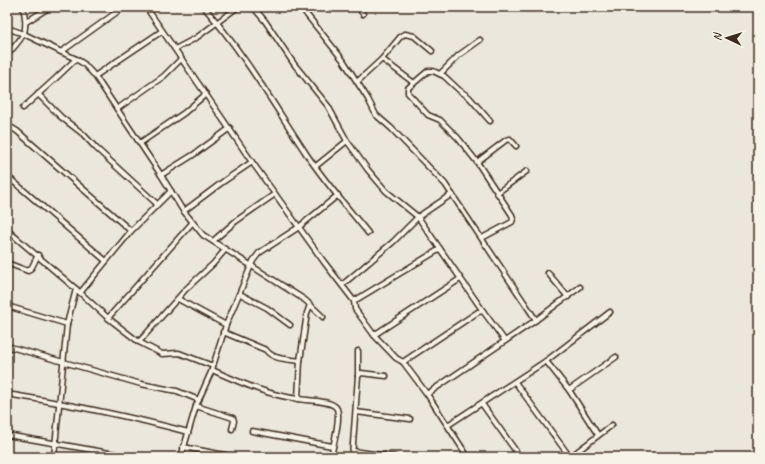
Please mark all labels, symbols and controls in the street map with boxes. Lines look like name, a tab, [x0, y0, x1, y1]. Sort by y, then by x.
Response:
north arrow	[707, 18, 747, 58]
text: N	[710, 31, 724, 41]

